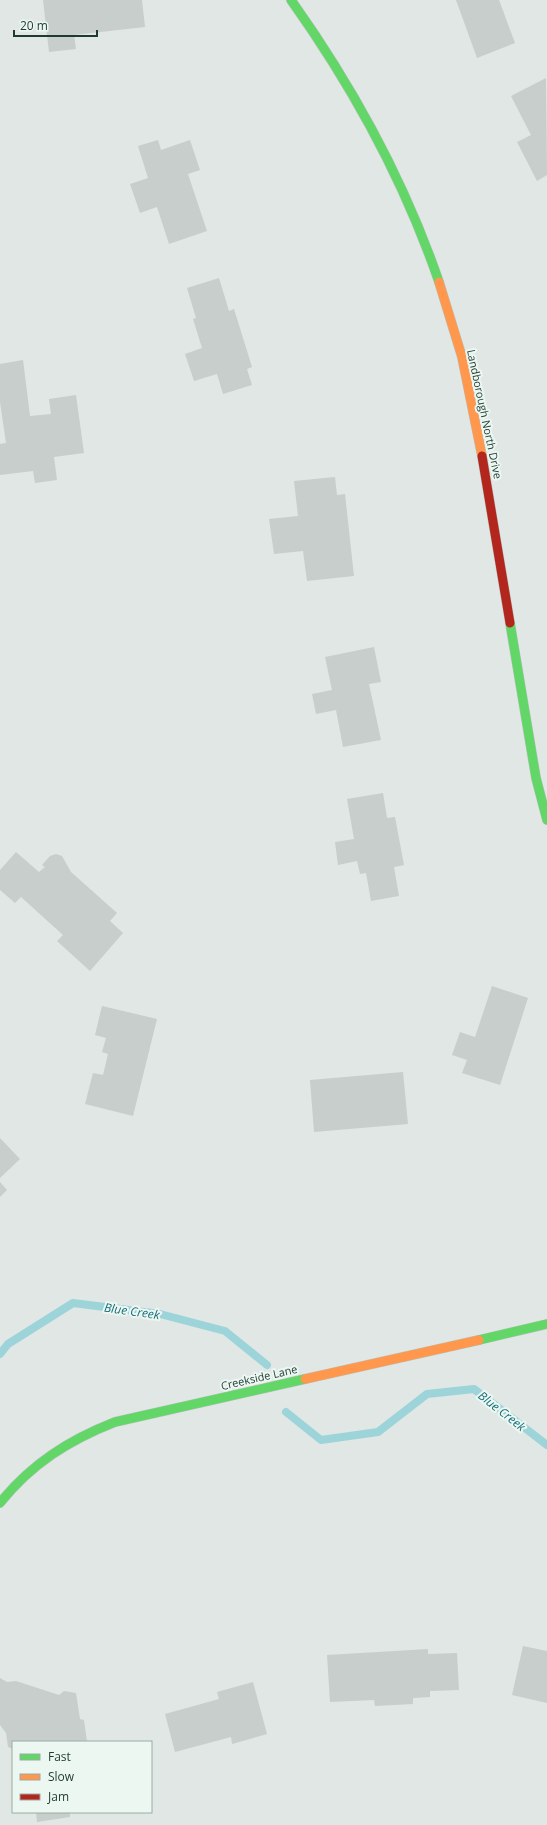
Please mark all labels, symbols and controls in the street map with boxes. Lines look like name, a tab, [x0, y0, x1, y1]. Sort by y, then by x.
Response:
scale bar	[14, 12, 97, 38]
text: 20 m	[20, 17, 48, 34]
street label: Landborough North Drive	[464, 348, 506, 480]
water label: Blue Creek	[103, 1299, 162, 1323]
street label: Creekside Lane	[219, 1361, 299, 1393]
water label: Blue Creek	[475, 1387, 530, 1436]
legend	[12, 1741, 152, 1813]
text: Fast	[48, 1748, 71, 1765]
text: Slow	[48, 1768, 75, 1785]
text: Jam	[47, 1788, 69, 1805]

